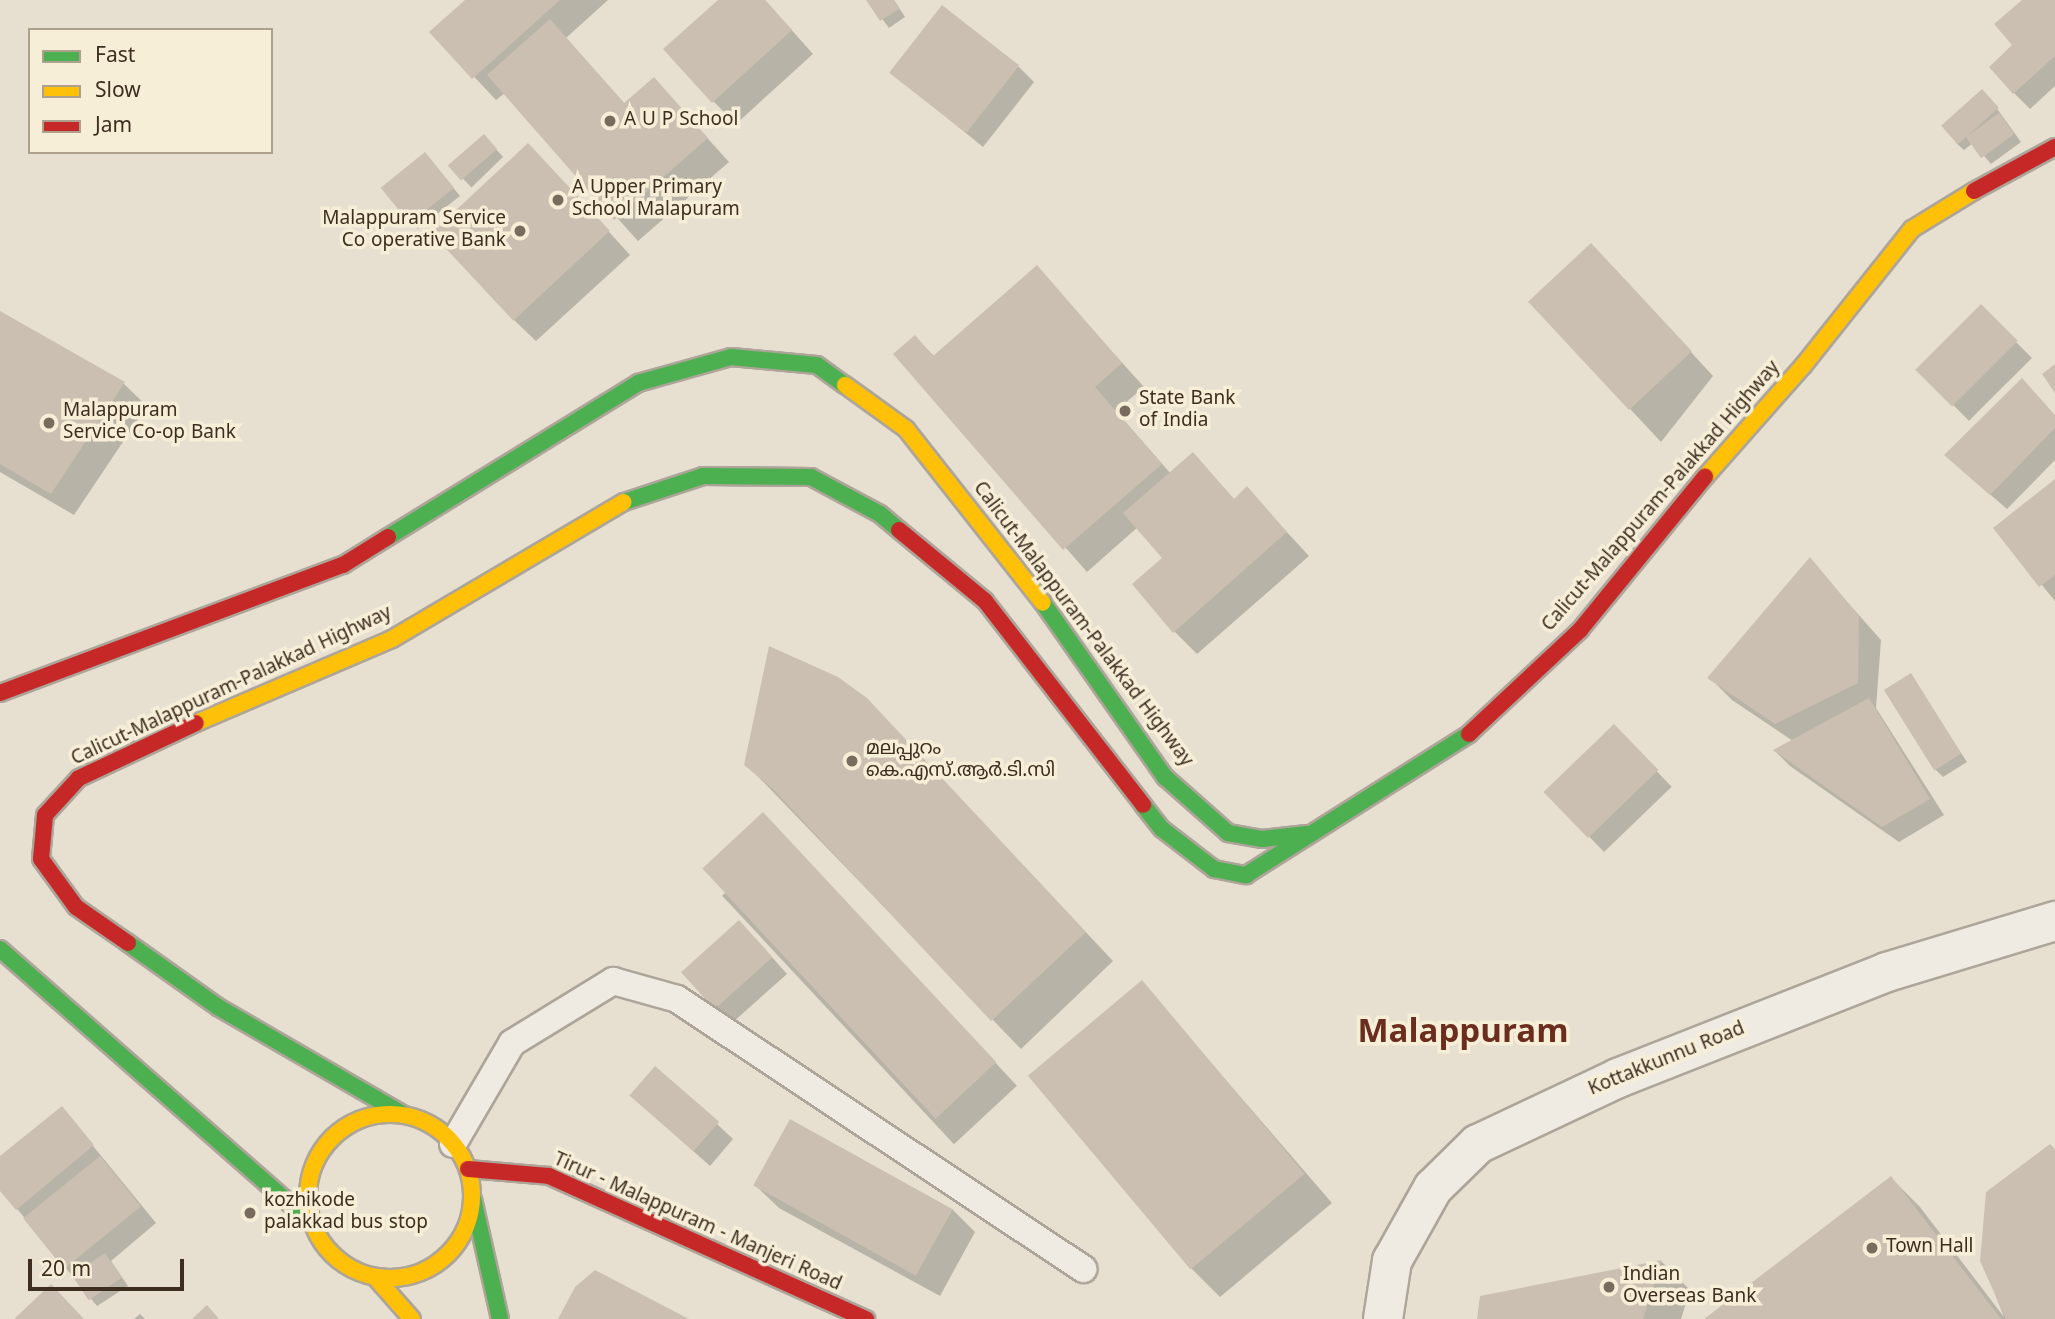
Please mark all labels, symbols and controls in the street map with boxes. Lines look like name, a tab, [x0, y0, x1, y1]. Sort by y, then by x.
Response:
legend	[28, 28, 273, 154]
text: Fast	[95, 44, 135, 70]
text: Slow	[95, 79, 141, 105]
place label: A U P School	[624, 110, 738, 132]
marker: A U P School	[602, 113, 618, 129]
text: Jam	[95, 114, 132, 140]
place label: A Upper Primary School Malapuram	[572, 178, 740, 222]
marker: A Upper Primary School Malapuram	[550, 192, 566, 208]
place label: Malappuram Service Co operative Bank	[322, 209, 506, 253]
marker: Malappuram Service Co operative Bank	[512, 223, 528, 239]
street label: Calicut-Malappuram-Palakkad Highway	[1538, 357, 1786, 637]
place label: State Bank of India	[1139, 389, 1235, 433]
place label: Malappuram Service Co-op Bank	[63, 401, 236, 445]
marker: State Bank of India	[1117, 403, 1133, 419]
marker: Malappuram Service Co-op Bank	[41, 415, 57, 431]
street label: Calicut-Malappuram-Palakkad Highway	[967, 478, 1197, 772]
street label: Calicut-Malappuram-Palakkad Highway	[68, 603, 396, 771]
place label: മലപ്പുറം കെ.എസ്.ആർ.ടി.സി	[866, 739, 1055, 783]
marker: മലപ്പുറം കെ.എസ്.ആർ.ടി.സി	[844, 753, 860, 769]
district label: Malappuram	[1357, 1015, 1569, 1055]
street label: Kottakkunnu Road	[1586, 1018, 1748, 1102]
street label: Tirur - Malappuram - Manjeri Road	[550, 1149, 844, 1297]
place label: kozhikode palakkad bus stop	[264, 1191, 428, 1235]
marker: kozhikode palakkad bus stop	[242, 1205, 258, 1221]
place label: Town Hall	[1886, 1237, 1973, 1259]
marker: Town Hall	[1864, 1240, 1880, 1256]
scale bar	[32, 1246, 187, 1290]
text: 20 m	[41, 1258, 91, 1284]
place label: Indian Overseas Bank	[1623, 1265, 1756, 1309]
marker: Indian Overseas Bank	[1601, 1279, 1617, 1295]

